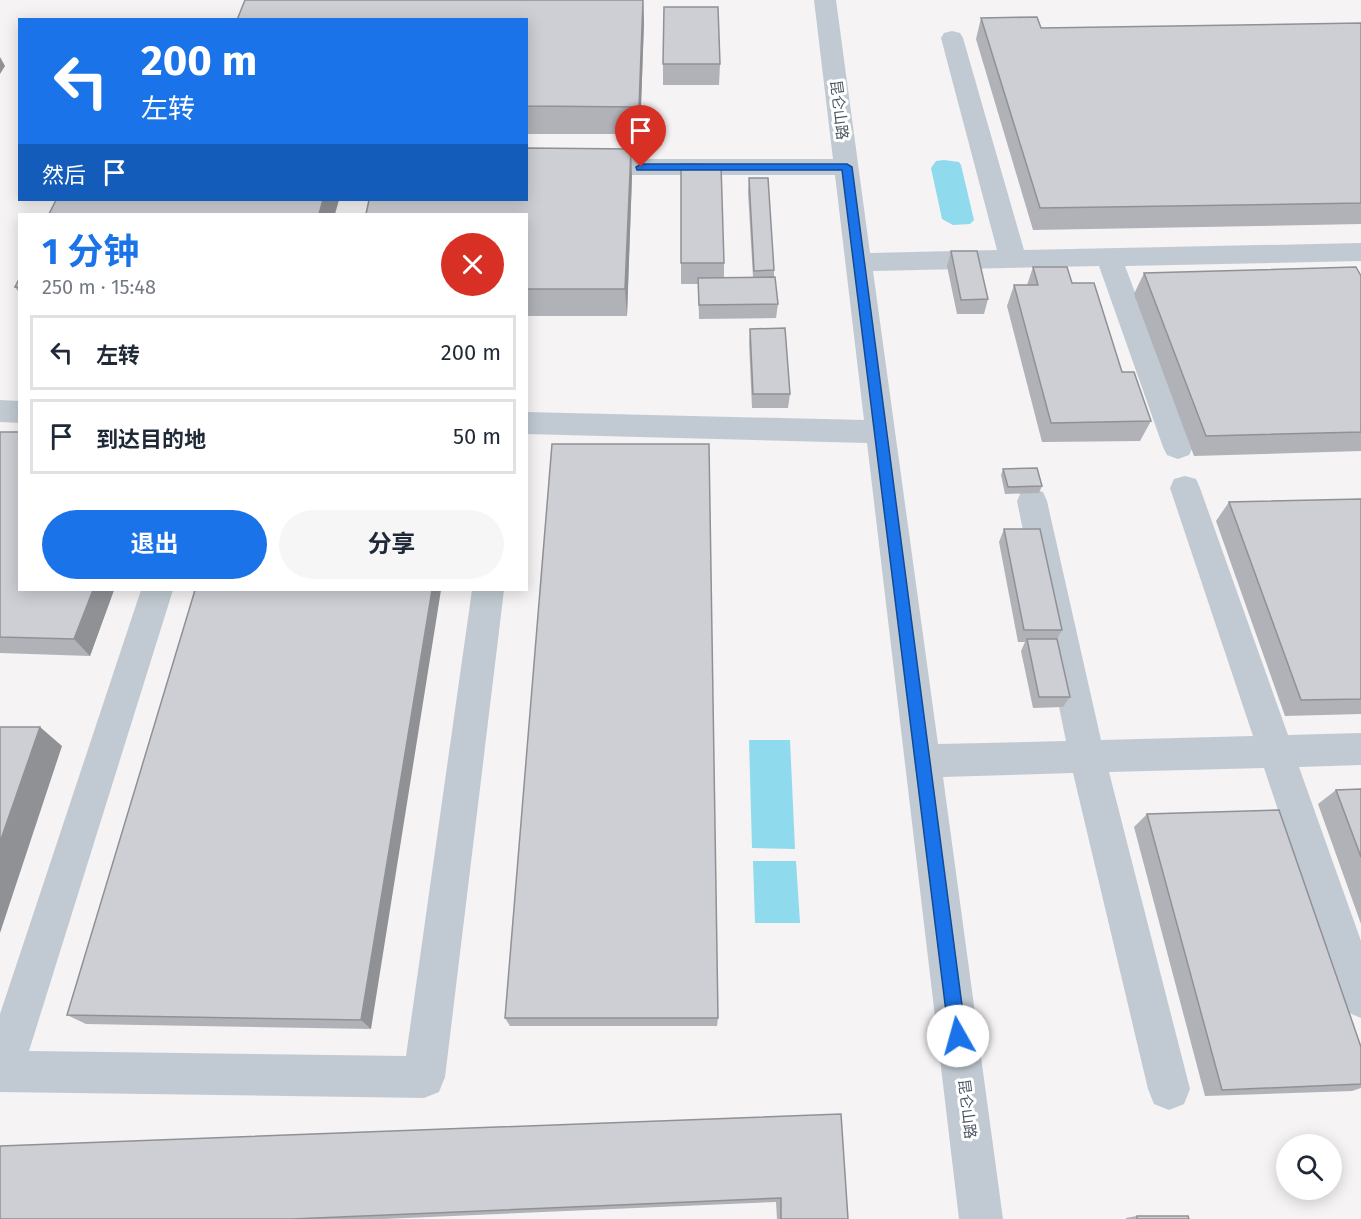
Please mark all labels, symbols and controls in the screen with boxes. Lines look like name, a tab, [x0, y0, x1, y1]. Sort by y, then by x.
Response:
text: 200 m	[141, 36, 257, 86]
icon: left	[42, 42, 120, 120]
street label: 昆仑山路	[826, 79, 852, 141]
text: 左转	[141, 93, 195, 125]
pin	[615, 105, 666, 167]
icon: arrive	[624, 114, 657, 147]
icon: arrive	[98, 156, 131, 189]
text: 然后	[42, 162, 86, 189]
text: 1 分钟	[42, 230, 139, 274]
button: close	[441, 233, 504, 296]
text: 250 m · 15:48	[42, 275, 156, 299]
icon: left	[45, 336, 78, 369]
text: 200 m	[441, 339, 501, 366]
text: 左转	[96, 342, 140, 369]
icon: arrive	[45, 420, 78, 453]
text: 50 m	[453, 423, 501, 450]
text: 到达目的地	[96, 426, 206, 453]
button: 退出	[42, 510, 267, 579]
button: 分享	[279, 510, 504, 579]
position arrow	[926, 1004, 990, 1068]
street label: 昆仑山路	[954, 1078, 980, 1140]
map controls	[1276, 1134, 1342, 1200]
button: search	[1276, 1134, 1342, 1200]

